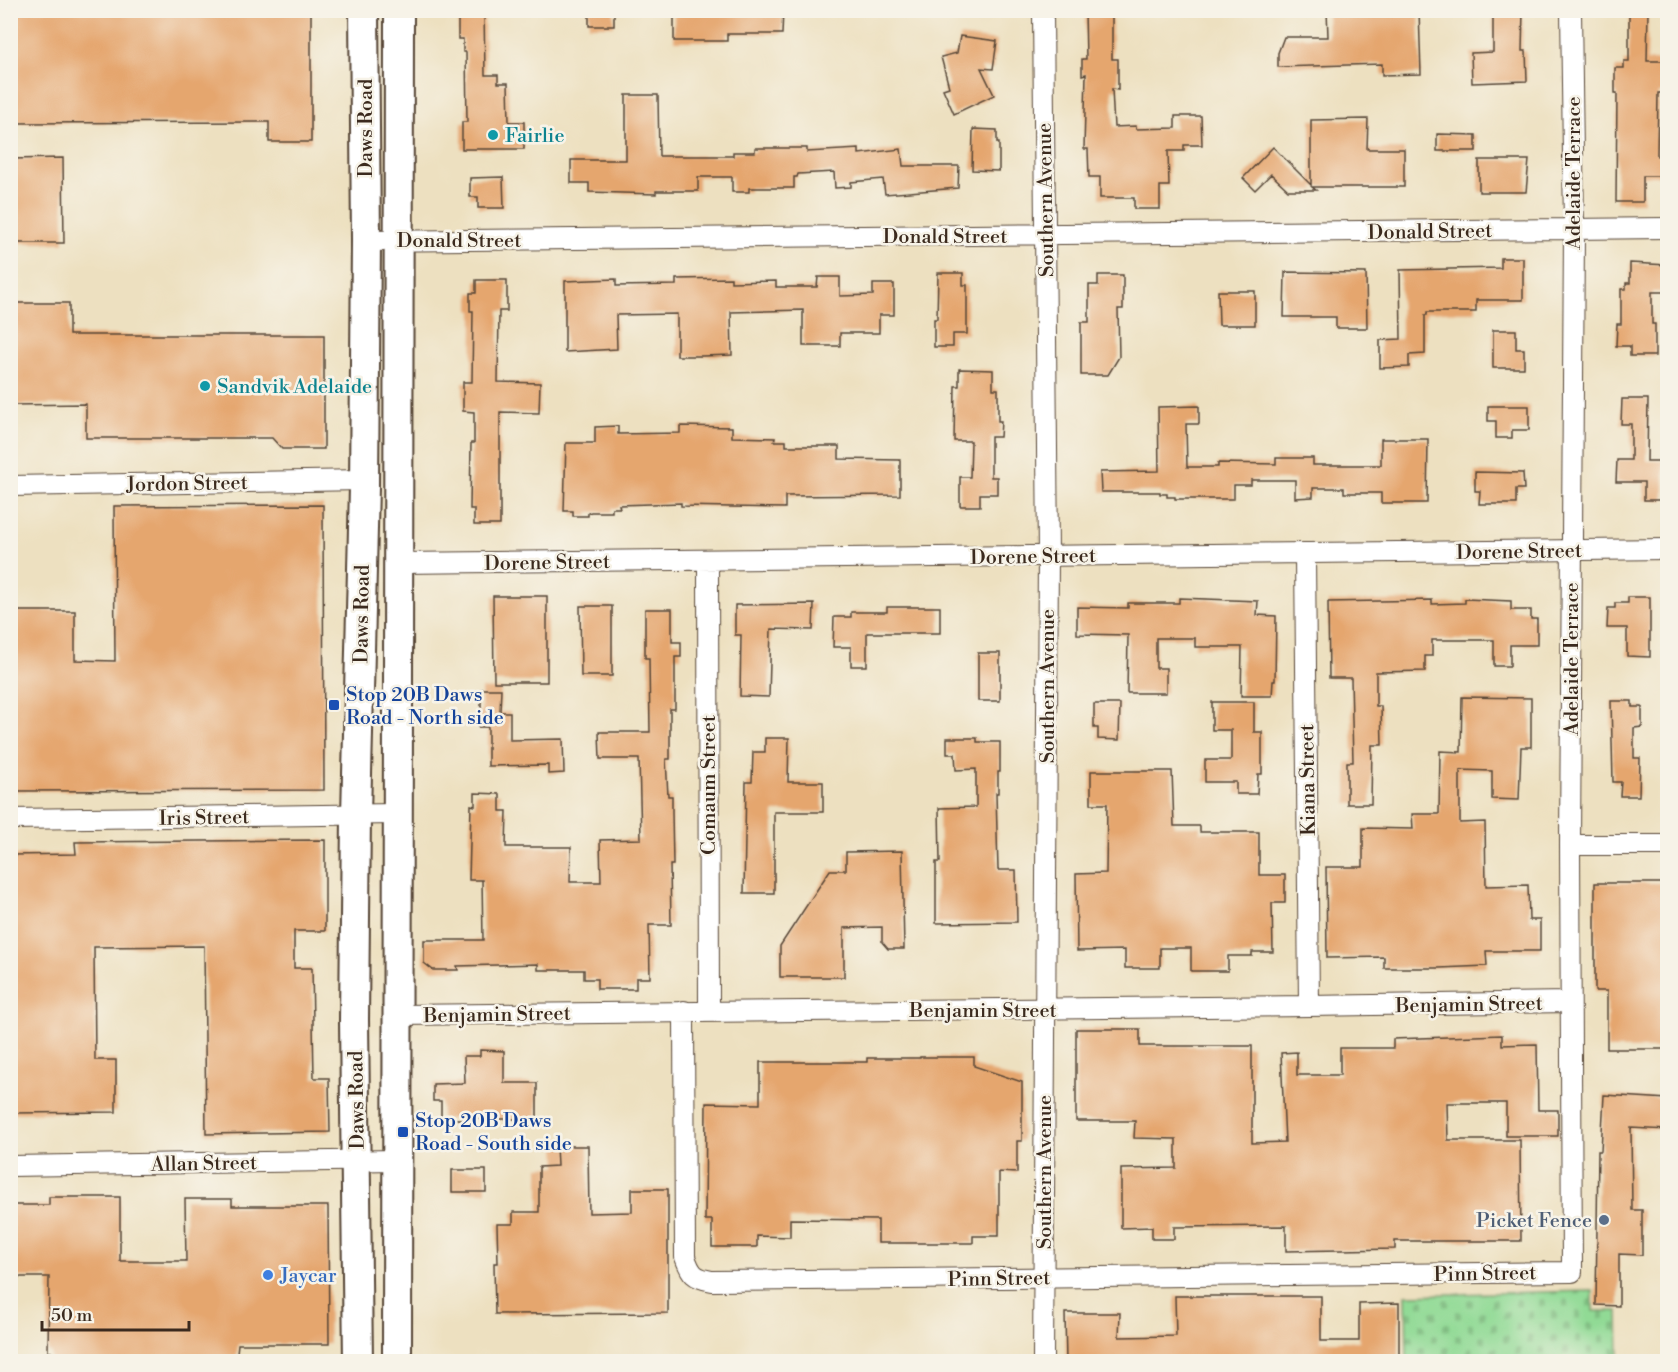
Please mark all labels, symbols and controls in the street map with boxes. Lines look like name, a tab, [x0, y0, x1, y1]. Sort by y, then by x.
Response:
street label: Daws Road	[354, 78, 379, 177]
street label: Adelaide Terrace	[1562, 96, 1587, 251]
street label: Southern Avenue	[1033, 123, 1060, 277]
place label: Fairlie	[505, 124, 565, 149]
marker: Fairlie	[486, 128, 500, 142]
street label: Donald Street	[1368, 219, 1493, 246]
street label: Donald Street	[883, 225, 1007, 250]
street label: Donald Street	[397, 229, 521, 254]
place label: Sandvik Adelaide	[217, 375, 372, 400]
marker: Sandvik Adelaide	[198, 379, 212, 393]
street label: Jordon Street	[125, 471, 248, 498]
street label: Dorene Street	[1456, 539, 1582, 566]
street label: Dorene Street	[970, 544, 1096, 571]
street label: Dorene Street	[484, 550, 610, 577]
street label: Daws Road	[349, 564, 376, 664]
street label: Adelaide Terrace	[1560, 582, 1585, 737]
street label: Southern Avenue	[1036, 609, 1061, 763]
place label: Stop 20B Daws Road - North side	[346, 683, 504, 731]
marker: Stop 20B Daws Road - North side	[327, 698, 341, 712]
street label: Comaum Street	[697, 715, 722, 855]
street label: Kiana Street	[1295, 724, 1322, 836]
street label: Iris Street	[159, 805, 249, 832]
street label: Benjamin Street	[1394, 992, 1543, 1019]
street label: Benjamin Street	[908, 999, 1057, 1024]
street label: Benjamin Street	[422, 1002, 571, 1029]
street label: Daws Road	[344, 1050, 371, 1150]
street label: Southern Avenue	[1033, 1095, 1058, 1249]
place label: Stop 20B Daws Road - South side	[415, 1109, 572, 1157]
marker: Stop 20B Daws Road - South side	[396, 1125, 410, 1139]
street label: Allan Street	[150, 1151, 257, 1178]
place label: Picket Fence	[1476, 1209, 1592, 1234]
marker: Picket Fence	[1597, 1213, 1611, 1227]
street label: Pinn Street	[1434, 1261, 1537, 1288]
place label: Jaycar	[279, 1264, 337, 1289]
street label: Pinn Street	[948, 1266, 1051, 1293]
marker: Jaycar	[261, 1268, 275, 1282]
scale bar	[42, 1294, 189, 1332]
text: 50 m	[51, 1304, 93, 1327]

